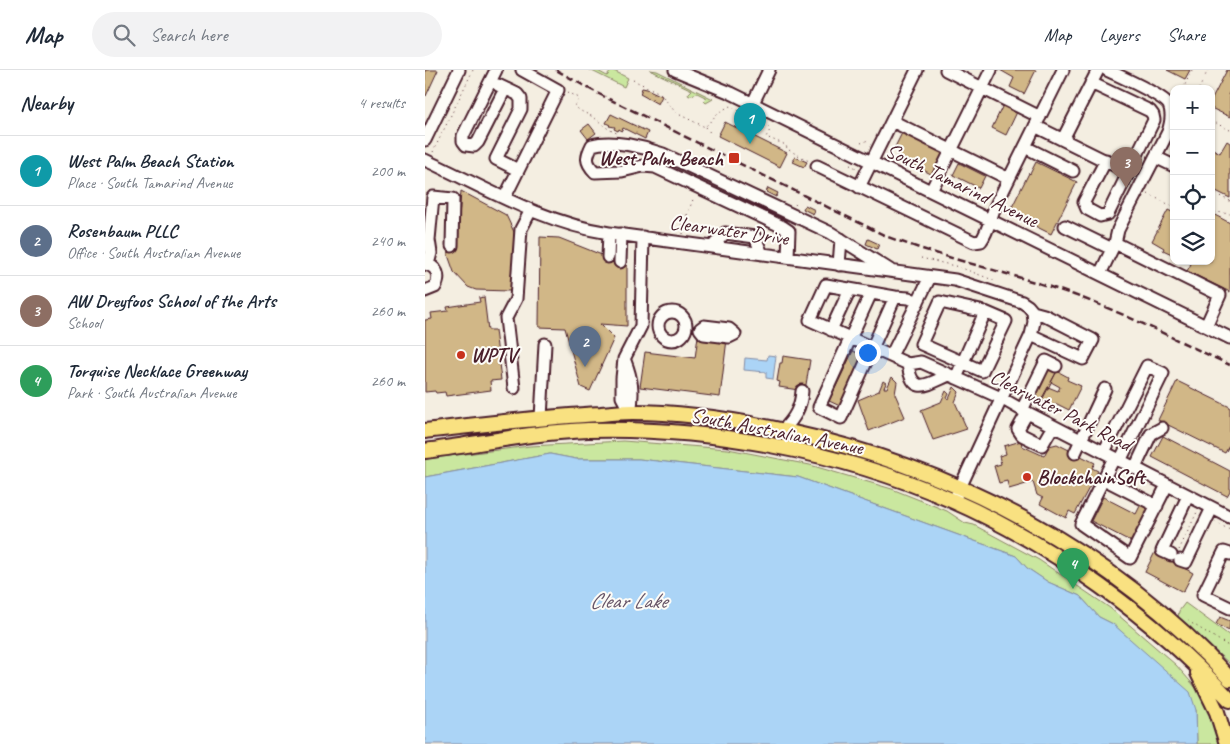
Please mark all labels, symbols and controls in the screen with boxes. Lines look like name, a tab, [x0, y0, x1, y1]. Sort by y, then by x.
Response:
search box	[92, 12, 442, 57]
text: Map	[25, 20, 62, 50]
icon: search	[110, 21, 138, 49]
text: Search here	[150, 23, 228, 47]
text: Map	[1044, 24, 1072, 46]
text: Layers	[1100, 24, 1139, 46]
text: Share	[1167, 24, 1205, 46]
map controls	[1170, 85, 1215, 265]
button: +	[1170, 85, 1215, 130]
text: Nearby	[20, 90, 73, 116]
text: 4 results	[358, 93, 405, 113]
pin: 1	[734, 103, 766, 144]
button: −	[1170, 130, 1215, 175]
street label: South Tamarind Avenue	[882, 137, 1044, 234]
place label: West Palm Beach	[599, 145, 724, 171]
pin: 3	[1110, 147, 1142, 188]
text: West Palm Beach Station	[67, 149, 234, 173]
marker: West Palm Beach	[727, 151, 741, 165]
text: 1	[32, 161, 40, 181]
text: 200 m	[371, 161, 405, 181]
text: Place · South Tamarind Avenue	[67, 173, 233, 193]
button: locate	[1170, 175, 1215, 220]
street label: Clearwater Drive	[668, 209, 791, 251]
text: Rosenbaum PLLC	[67, 219, 177, 243]
button: layers	[1170, 220, 1215, 265]
text: 2	[32, 231, 40, 251]
text: 240 m	[371, 231, 405, 251]
text: Office · South Australian Avenue	[67, 243, 240, 263]
text: AW Dreyfoos School of the Arts	[67, 289, 276, 313]
text: 3	[32, 301, 40, 321]
text: 260 m	[371, 301, 405, 321]
text: School	[67, 313, 101, 333]
pin: 2	[569, 326, 601, 367]
your location	[855, 340, 881, 366]
place label: WPTV	[471, 342, 521, 368]
marker: WPTV	[455, 349, 467, 361]
text: Torquise Necklace Greenway	[67, 359, 247, 383]
street label: Clearwater Park Road	[986, 363, 1139, 458]
text: 4	[32, 371, 40, 391]
text: 260 m	[371, 371, 405, 391]
text: Park · South Australian Avenue	[67, 383, 236, 403]
street label: South Australian Avenue	[689, 402, 866, 461]
place label: BlockchainSoft	[1037, 464, 1147, 490]
marker: BlockchainSoft	[1021, 471, 1033, 483]
pin: 4	[1057, 548, 1089, 589]
water label: Clear Lake	[589, 587, 670, 615]

